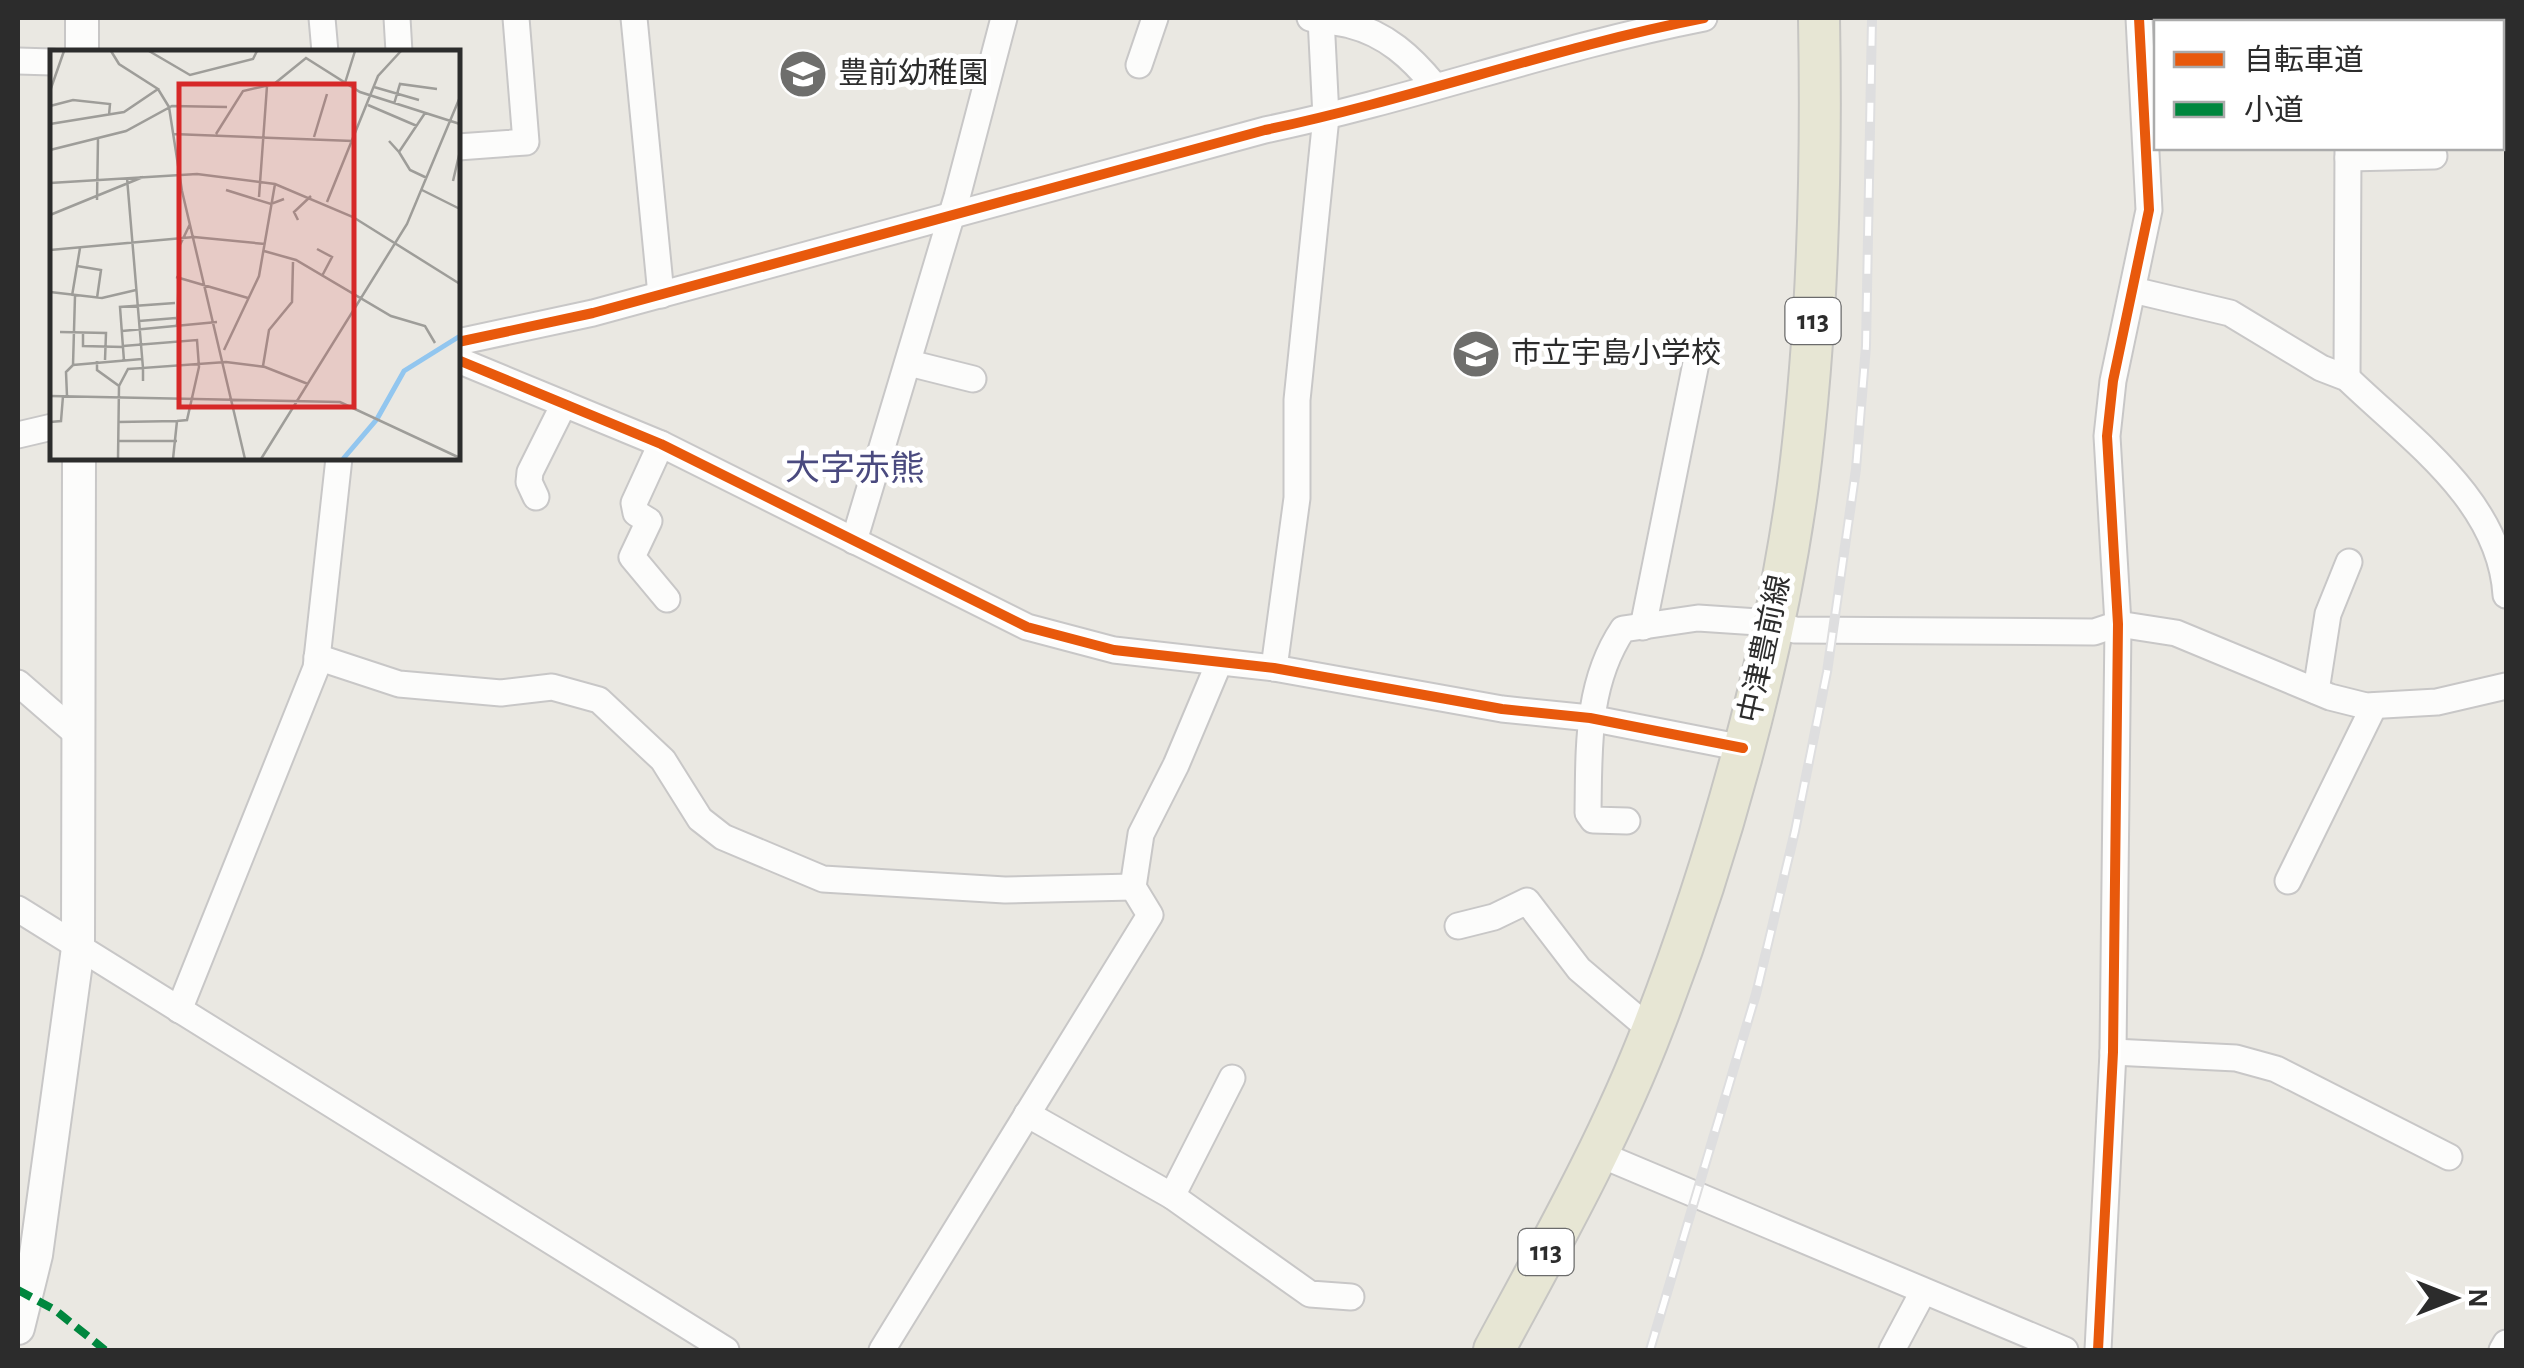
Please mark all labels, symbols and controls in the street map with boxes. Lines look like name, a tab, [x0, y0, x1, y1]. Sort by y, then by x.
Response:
legend	[2154, 20, 2504, 150]
text: 自転車道	[2244, 44, 2364, 76]
school or university icon: 豊前幼稚園	[777, 48, 829, 100]
inset map	[50, 50, 460, 460]
place label: 豊前幼稚園	[838, 57, 988, 89]
text: 小道	[2244, 94, 2304, 126]
road number: 113	[1786, 298, 1840, 344]
school or university icon: 市立宇島小学校	[1450, 328, 1502, 380]
place label: 市立宇島小学校	[1511, 337, 1721, 369]
district label: 大字赤熊	[785, 450, 925, 487]
street label: 中津豊前線	[1733, 572, 1795, 725]
road number: 113	[1518, 1229, 1574, 1275]
north arrow	[2404, 1248, 2504, 1348]
text: N	[2463, 1288, 2491, 1308]

